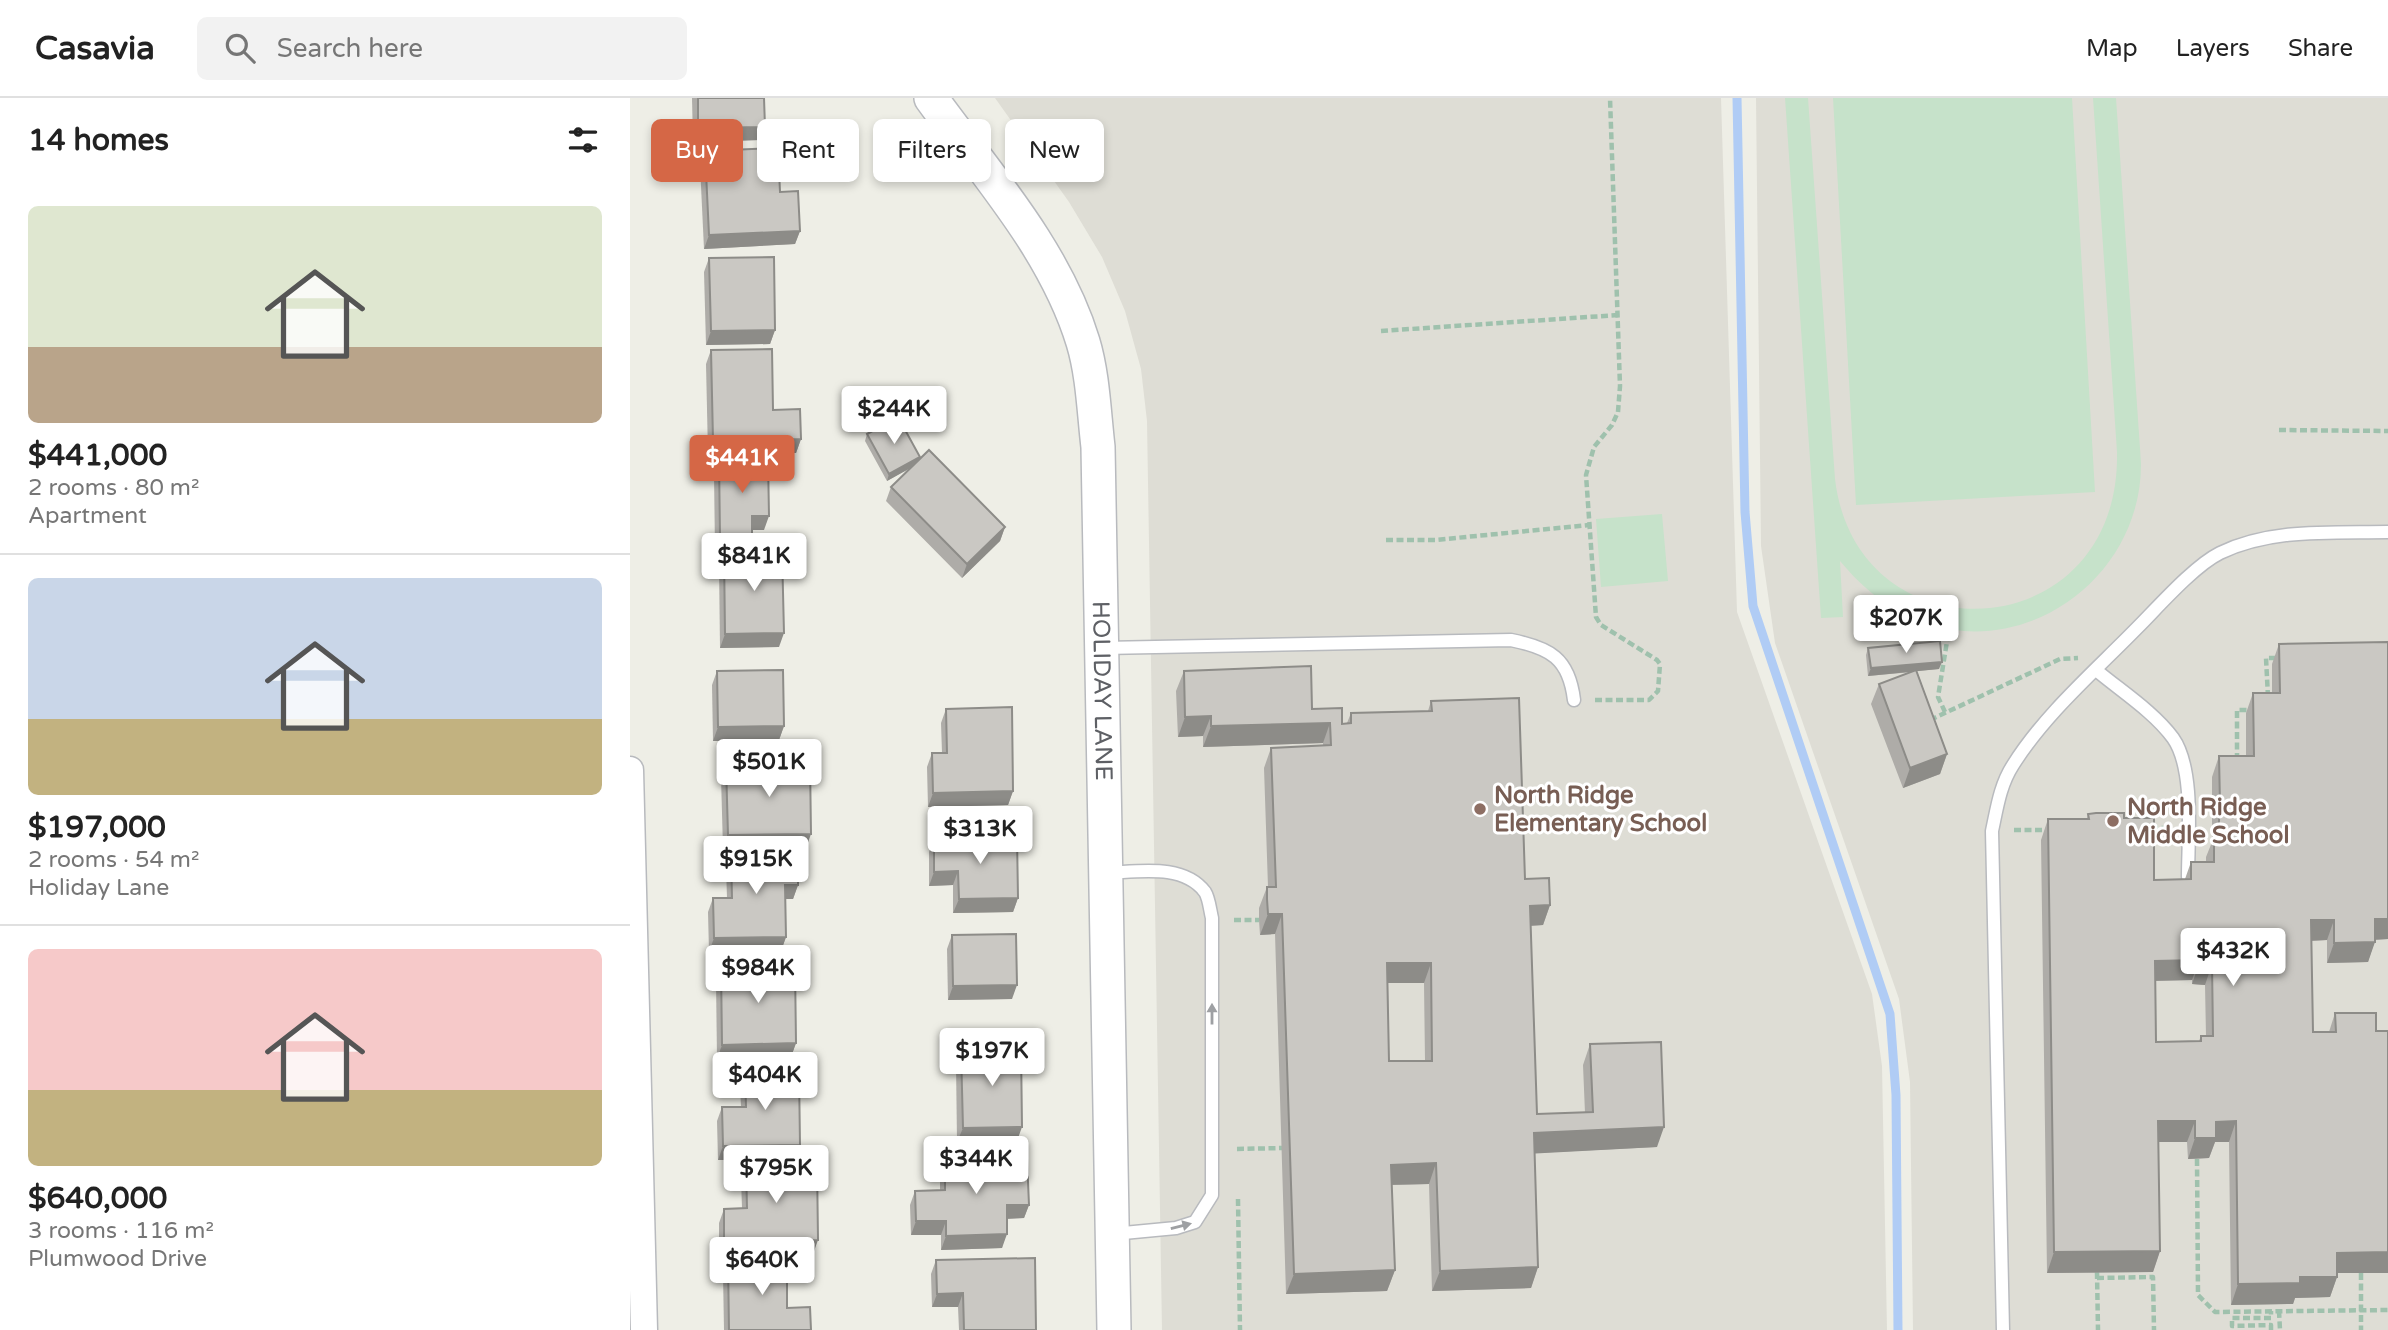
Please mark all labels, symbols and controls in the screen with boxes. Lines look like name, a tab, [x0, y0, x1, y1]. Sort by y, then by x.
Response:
search box	[197, 17, 687, 80]
text: Casavia	[35, 29, 155, 68]
icon: search	[221, 29, 259, 67]
text: Search here	[277, 33, 423, 64]
text: Map	[2086, 34, 2138, 63]
text: Layers	[2176, 34, 2250, 63]
text: Share	[2288, 34, 2353, 63]
chip: Buy	[651, 119, 743, 182]
chip: Rent	[757, 119, 859, 182]
chip: Filters	[873, 119, 991, 182]
chip: New	[1005, 119, 1104, 182]
icon: filters	[564, 121, 602, 159]
text: 14 homes	[28, 122, 169, 159]
icon: home	[252, 251, 378, 377]
pin: $244K	[845, 386, 943, 446]
text: $244K	[858, 395, 930, 423]
pin: $441K	[693, 436, 791, 495]
text: $441,000	[28, 437, 167, 474]
text: $441K	[706, 444, 778, 472]
text: 2 rooms · 80 m²	[28, 474, 199, 502]
text: Apartment	[28, 502, 147, 530]
pin: $841K	[705, 533, 803, 593]
text: $841K	[718, 542, 790, 570]
pin: $207K	[1857, 596, 1955, 655]
street label: HOLIDAY LANE	[1086, 601, 1118, 781]
text: $207K	[1870, 604, 1942, 632]
icon: home	[252, 623, 378, 749]
pin: $501K	[720, 740, 818, 799]
text: $501K	[733, 748, 805, 776]
place label: North Ridge Elementary School	[1494, 781, 1707, 838]
place label: North Ridge Middle School	[2127, 793, 2289, 850]
marker: North Ridge Elementary School	[1472, 801, 1488, 817]
pin: $313K	[931, 806, 1029, 866]
text: $197,000	[28, 809, 166, 846]
marker: North Ridge Middle School	[2105, 813, 2121, 829]
text: $313K	[944, 815, 1016, 843]
pin: $915K	[707, 836, 805, 896]
text: $915K	[720, 845, 792, 873]
text: 2 rooms · 54 m²	[28, 846, 199, 874]
text: Holiday Lane	[28, 874, 169, 902]
pin: $432K	[2184, 928, 2282, 988]
text: $432K	[2197, 937, 2269, 965]
pin: $984K	[709, 946, 807, 1005]
text: $984K	[722, 954, 794, 982]
icon: home	[252, 994, 378, 1120]
one-way arrow	[1206, 1003, 1218, 1025]
pin: $197K	[943, 1028, 1041, 1088]
text: $197K	[956, 1037, 1028, 1065]
pin: $404K	[716, 1052, 814, 1112]
text: $404K	[729, 1061, 801, 1089]
pin: $344K	[927, 1136, 1025, 1196]
text: $344K	[940, 1145, 1012, 1173]
pin: $795K	[727, 1146, 825, 1205]
text: $795K	[740, 1154, 812, 1182]
text: $640,000	[28, 1180, 167, 1217]
text: 3 rooms · 116 m²	[28, 1217, 214, 1245]
one-way arrow	[1170, 1220, 1192, 1231]
pin: $640K	[713, 1238, 811, 1297]
text: Plumwood Drive	[28, 1245, 207, 1273]
text: $640K	[726, 1246, 798, 1274]

